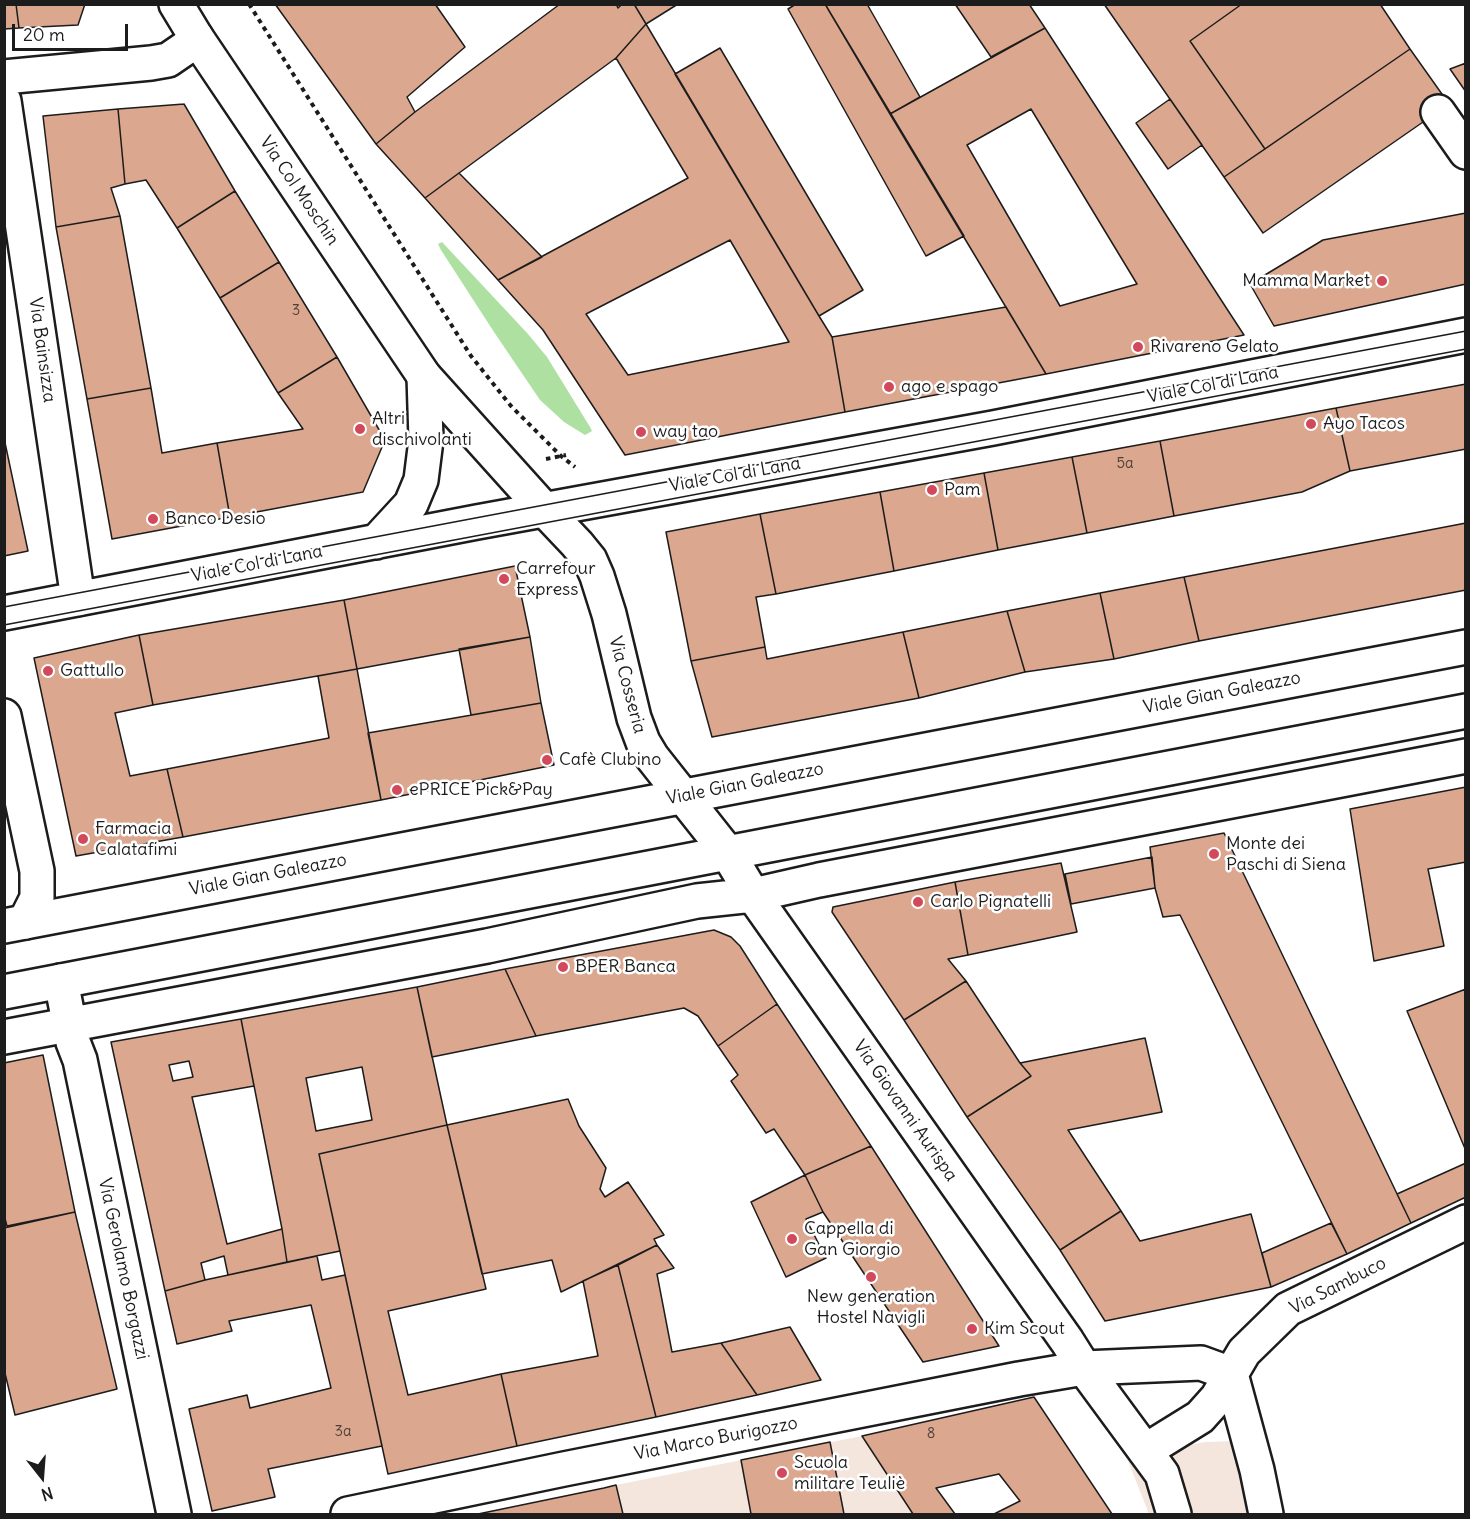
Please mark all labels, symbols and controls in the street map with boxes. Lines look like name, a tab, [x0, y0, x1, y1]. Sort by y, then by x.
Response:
scale bar	[15, 12, 130, 50]
text: 20 m	[23, 23, 65, 46]
street label: Via Col Moschin	[255, 132, 343, 250]
place label: Mamma Market	[1242, 270, 1370, 292]
marker: Mamma Market	[1375, 274, 1389, 288]
street label: Via Bainsizza	[24, 296, 60, 404]
house number: 3	[292, 302, 300, 320]
place label: Rivareno Gelato	[1150, 336, 1279, 358]
marker: Rivareno Gelato	[1131, 340, 1145, 354]
street label: Viale Col di Lana	[1146, 362, 1280, 408]
place label: ago e spago	[901, 376, 998, 398]
marker: ago e spago	[882, 380, 896, 394]
place label: Altri dischivolanti	[372, 408, 472, 450]
place label: Ayo Tacos	[1323, 413, 1405, 435]
marker: Ayo Tacos	[1304, 417, 1318, 431]
place label: way tao	[653, 421, 718, 443]
marker: Altri dischivolanti	[353, 422, 367, 436]
marker: way tao	[634, 425, 648, 439]
street label: Viale Col di Lana	[668, 453, 802, 497]
house number: 5a	[1116, 455, 1134, 473]
place label: Pam	[944, 479, 980, 501]
marker: Pam	[925, 483, 939, 497]
place label: Banco Desio	[165, 508, 266, 530]
marker: Banco Desio	[146, 512, 160, 526]
street label: Viale Col di Lana	[190, 541, 324, 587]
place label: Carrefour Express	[516, 558, 595, 600]
marker: Carrefour Express	[497, 572, 511, 586]
street label: Via Cosseria	[604, 634, 650, 736]
place label: Gattullo	[60, 660, 124, 682]
marker: Gattullo	[41, 664, 55, 678]
street label: Viale Gian Galeazzo	[1141, 667, 1303, 719]
place label: Cafè Clubino	[559, 749, 661, 771]
marker: Cafè Clubino	[540, 753, 554, 767]
street label: Viale Gian Galeazzo	[664, 758, 826, 810]
place label: ePRICE Pick&Pay	[409, 779, 553, 801]
marker: ePRICE Pick&Pay	[390, 783, 404, 797]
place label: Farmacia Calatafimi	[95, 818, 177, 860]
marker: Farmacia Calatafimi	[76, 832, 90, 846]
place label: Monte dei Paschi di Siena	[1226, 833, 1346, 876]
marker: Monte dei Paschi di Siena	[1207, 847, 1221, 861]
street label: Viale Gian Galeazzo	[187, 849, 349, 901]
place label: Carlo Pignatelli	[930, 891, 1051, 913]
marker: Carlo Pignatelli	[911, 895, 925, 909]
place label: BPER Banca	[575, 956, 676, 978]
marker: BPER Banca	[556, 960, 570, 974]
street label: Via Giovanni Aurispa	[848, 1036, 962, 1186]
street label: Via Gerolamo Borgazzi	[93, 1176, 153, 1362]
place label: Cappella di Gan Giorgio	[804, 1218, 900, 1260]
marker: Cappella di Gan Giorgio	[785, 1232, 799, 1246]
street label: Via Sambuco	[1286, 1252, 1390, 1320]
marker: New generation Hostel Navigli	[864, 1270, 878, 1284]
place label: New generation Hostel Navigli	[807, 1286, 935, 1328]
place label: Kim Scout	[984, 1318, 1065, 1340]
marker: Kim Scout	[965, 1322, 979, 1336]
street label: Via Marco Burigozzo	[632, 1413, 800, 1465]
house number: 3a	[334, 1423, 352, 1441]
house number: 8	[927, 1425, 935, 1443]
north arrow	[12, 1447, 72, 1507]
place label: Scuola militare Teuliè	[794, 1452, 905, 1494]
marker: Scuola militare Teuliè	[775, 1466, 789, 1480]
text: N	[39, 1483, 55, 1505]

